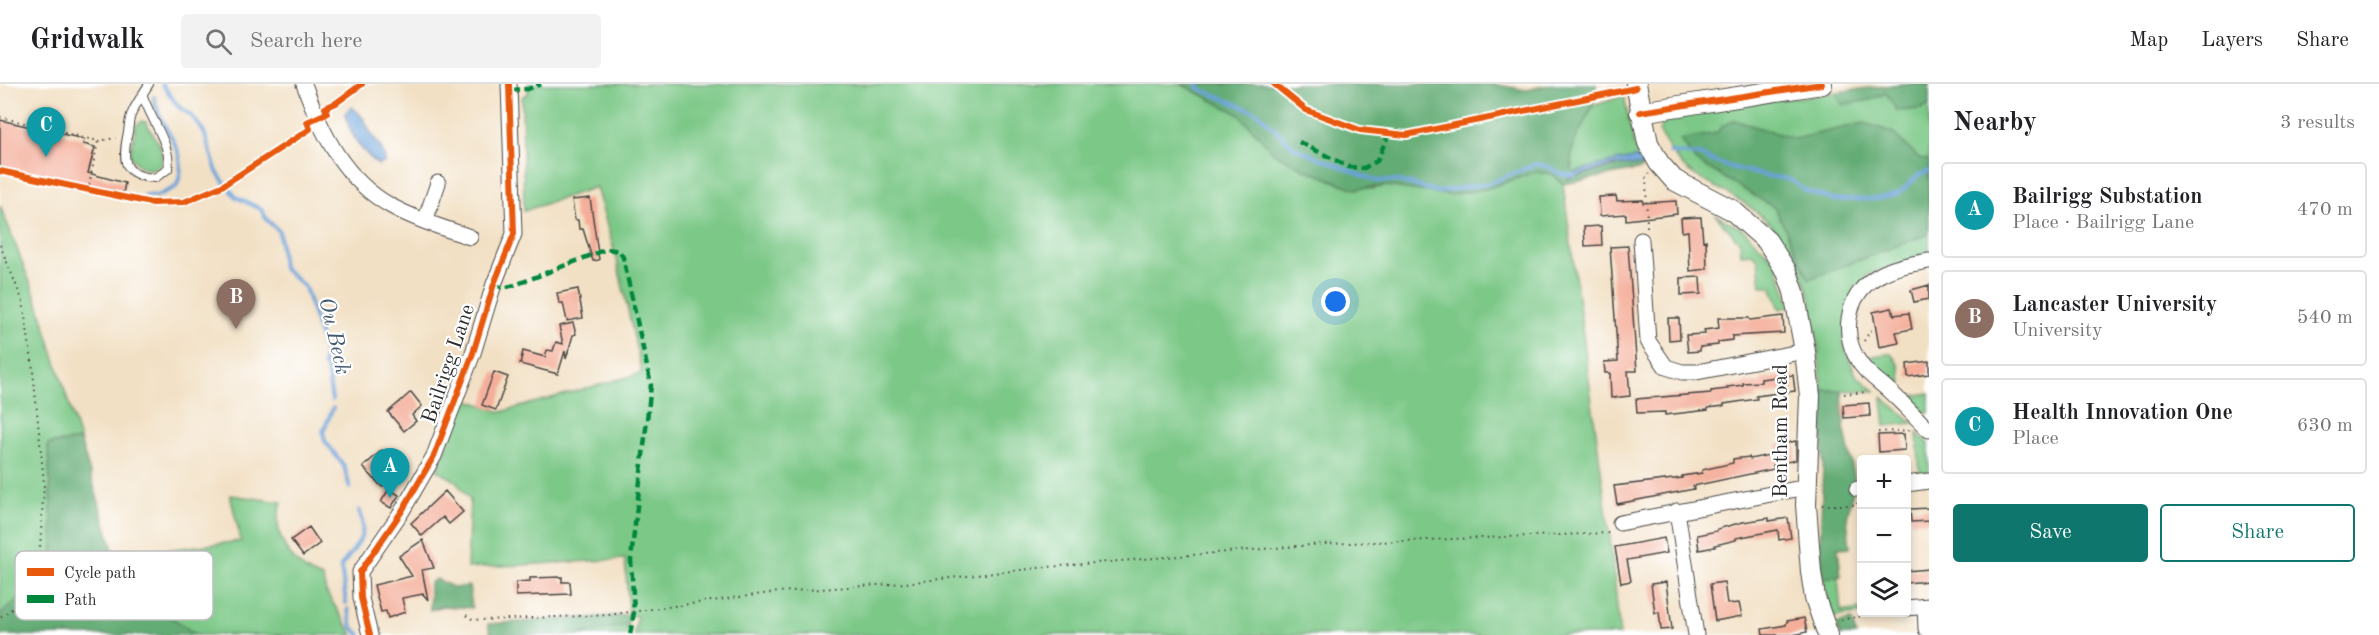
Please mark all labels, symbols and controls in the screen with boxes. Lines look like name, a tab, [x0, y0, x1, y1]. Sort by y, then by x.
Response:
search box	[181, 14, 601, 68]
icon: search	[202, 25, 235, 58]
text: Gridwalk	[30, 27, 145, 55]
text: Search here	[250, 30, 362, 52]
text: Map	[2129, 30, 2168, 51]
text: Layers	[2201, 30, 2263, 51]
text: Share	[2296, 30, 2349, 51]
pin: C	[26, 107, 66, 157]
text: Nearby	[1953, 110, 2037, 136]
text: 3 results	[2280, 113, 2355, 133]
text: Bailrigg Substation	[2012, 186, 2203, 208]
text: A	[1967, 200, 1982, 220]
text: 470 m	[2297, 200, 2353, 220]
text: Place · Bailrigg Lane	[2012, 213, 2194, 233]
pin: B	[216, 280, 256, 329]
your location	[1321, 287, 1350, 316]
text: Lancaster University	[2012, 294, 2217, 316]
water label: Ou Beck	[314, 295, 354, 377]
street label: Bailrigg Lane	[419, 302, 479, 426]
text: B	[1967, 308, 1982, 328]
text: 540 m	[2297, 308, 2353, 328]
text: University	[2012, 321, 2103, 341]
street label: Bentham Road	[1771, 364, 1792, 498]
text: Health Innovation One	[2012, 402, 2233, 424]
text: C	[1968, 416, 1981, 436]
text: 630 m	[2297, 416, 2353, 436]
text: Place	[2012, 429, 2059, 449]
pin: A	[370, 448, 410, 498]
map controls	[1857, 455, 1911, 617]
button: +	[1857, 455, 1911, 509]
button: Save	[1953, 504, 2148, 562]
button: Share	[2160, 504, 2355, 562]
button: −	[1857, 509, 1911, 563]
legend	[15, 551, 213, 620]
button: layers	[1857, 563, 1911, 617]
text: Cycle path	[64, 566, 136, 582]
text: Path	[64, 593, 97, 609]

